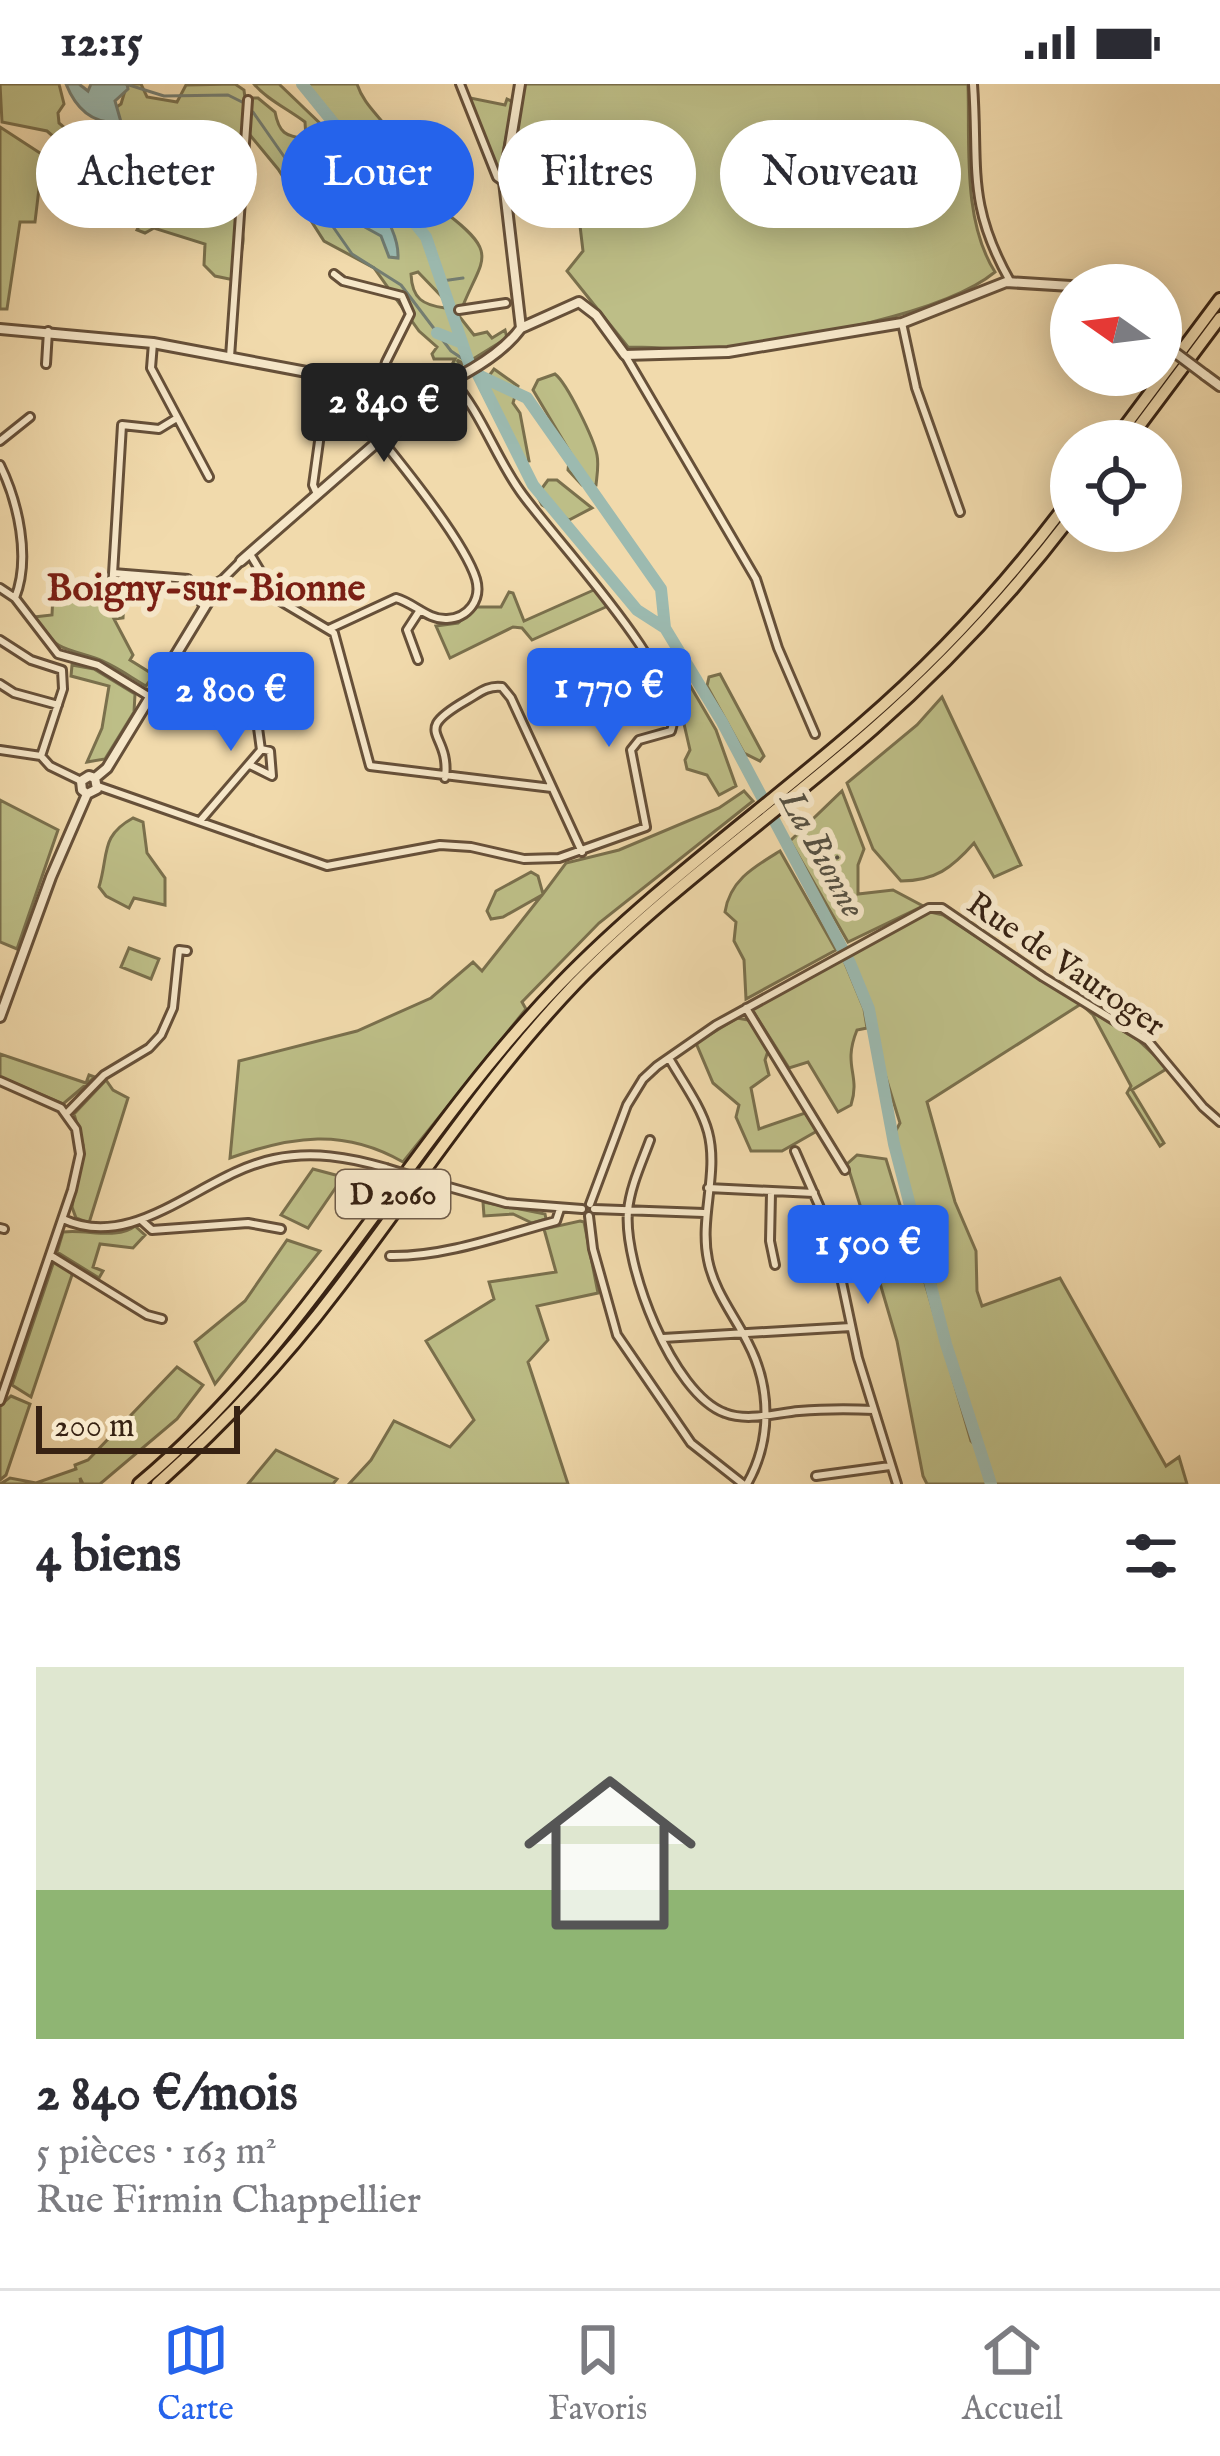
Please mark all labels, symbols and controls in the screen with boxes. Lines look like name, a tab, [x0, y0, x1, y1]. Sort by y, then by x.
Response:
text: 12:15	[60, 14, 143, 71]
chip: Acheter	[36, 120, 257, 228]
chip: Louer	[281, 120, 474, 228]
chip: Filtres	[498, 120, 696, 228]
chip: Nouveau	[720, 120, 961, 228]
north arrow	[1050, 264, 1182, 396]
map controls	[1050, 264, 1182, 552]
pin: 2 840 €	[273, 363, 495, 465]
text: 2 840 €	[328, 377, 440, 426]
button: locate	[1050, 420, 1182, 552]
district label: Boigny-sur-Bionne	[47, 565, 365, 614]
pin: 1 770 €	[498, 648, 720, 750]
pin: 2 800 €	[120, 652, 342, 754]
text: 1 770 €	[554, 662, 664, 711]
text: 2 800 €	[175, 666, 287, 715]
water label: La Bionne	[767, 782, 875, 926]
street label: Rue de Vauroger	[958, 884, 1173, 1047]
road number: D 2060	[336, 1170, 450, 1218]
pin: 1 500 €	[757, 1205, 979, 1307]
text: 1 500 €	[815, 1219, 921, 1268]
scale bar	[36, 1400, 240, 1453]
text: 200 m	[54, 1406, 135, 1448]
icon: filters	[1118, 1523, 1184, 1589]
text: 4 biens	[36, 1524, 181, 1589]
icon: home	[502, 1745, 718, 1961]
text: 2 840 €/mois	[36, 2063, 298, 2128]
text: 5 pièces · 163 m²	[36, 2128, 277, 2177]
text: Rue Firmin Chappellier	[36, 2177, 421, 2226]
tab: Carte	[157, 2317, 234, 2431]
tab: Favoris	[548, 2317, 647, 2431]
tab: Accueil	[962, 2317, 1063, 2431]

